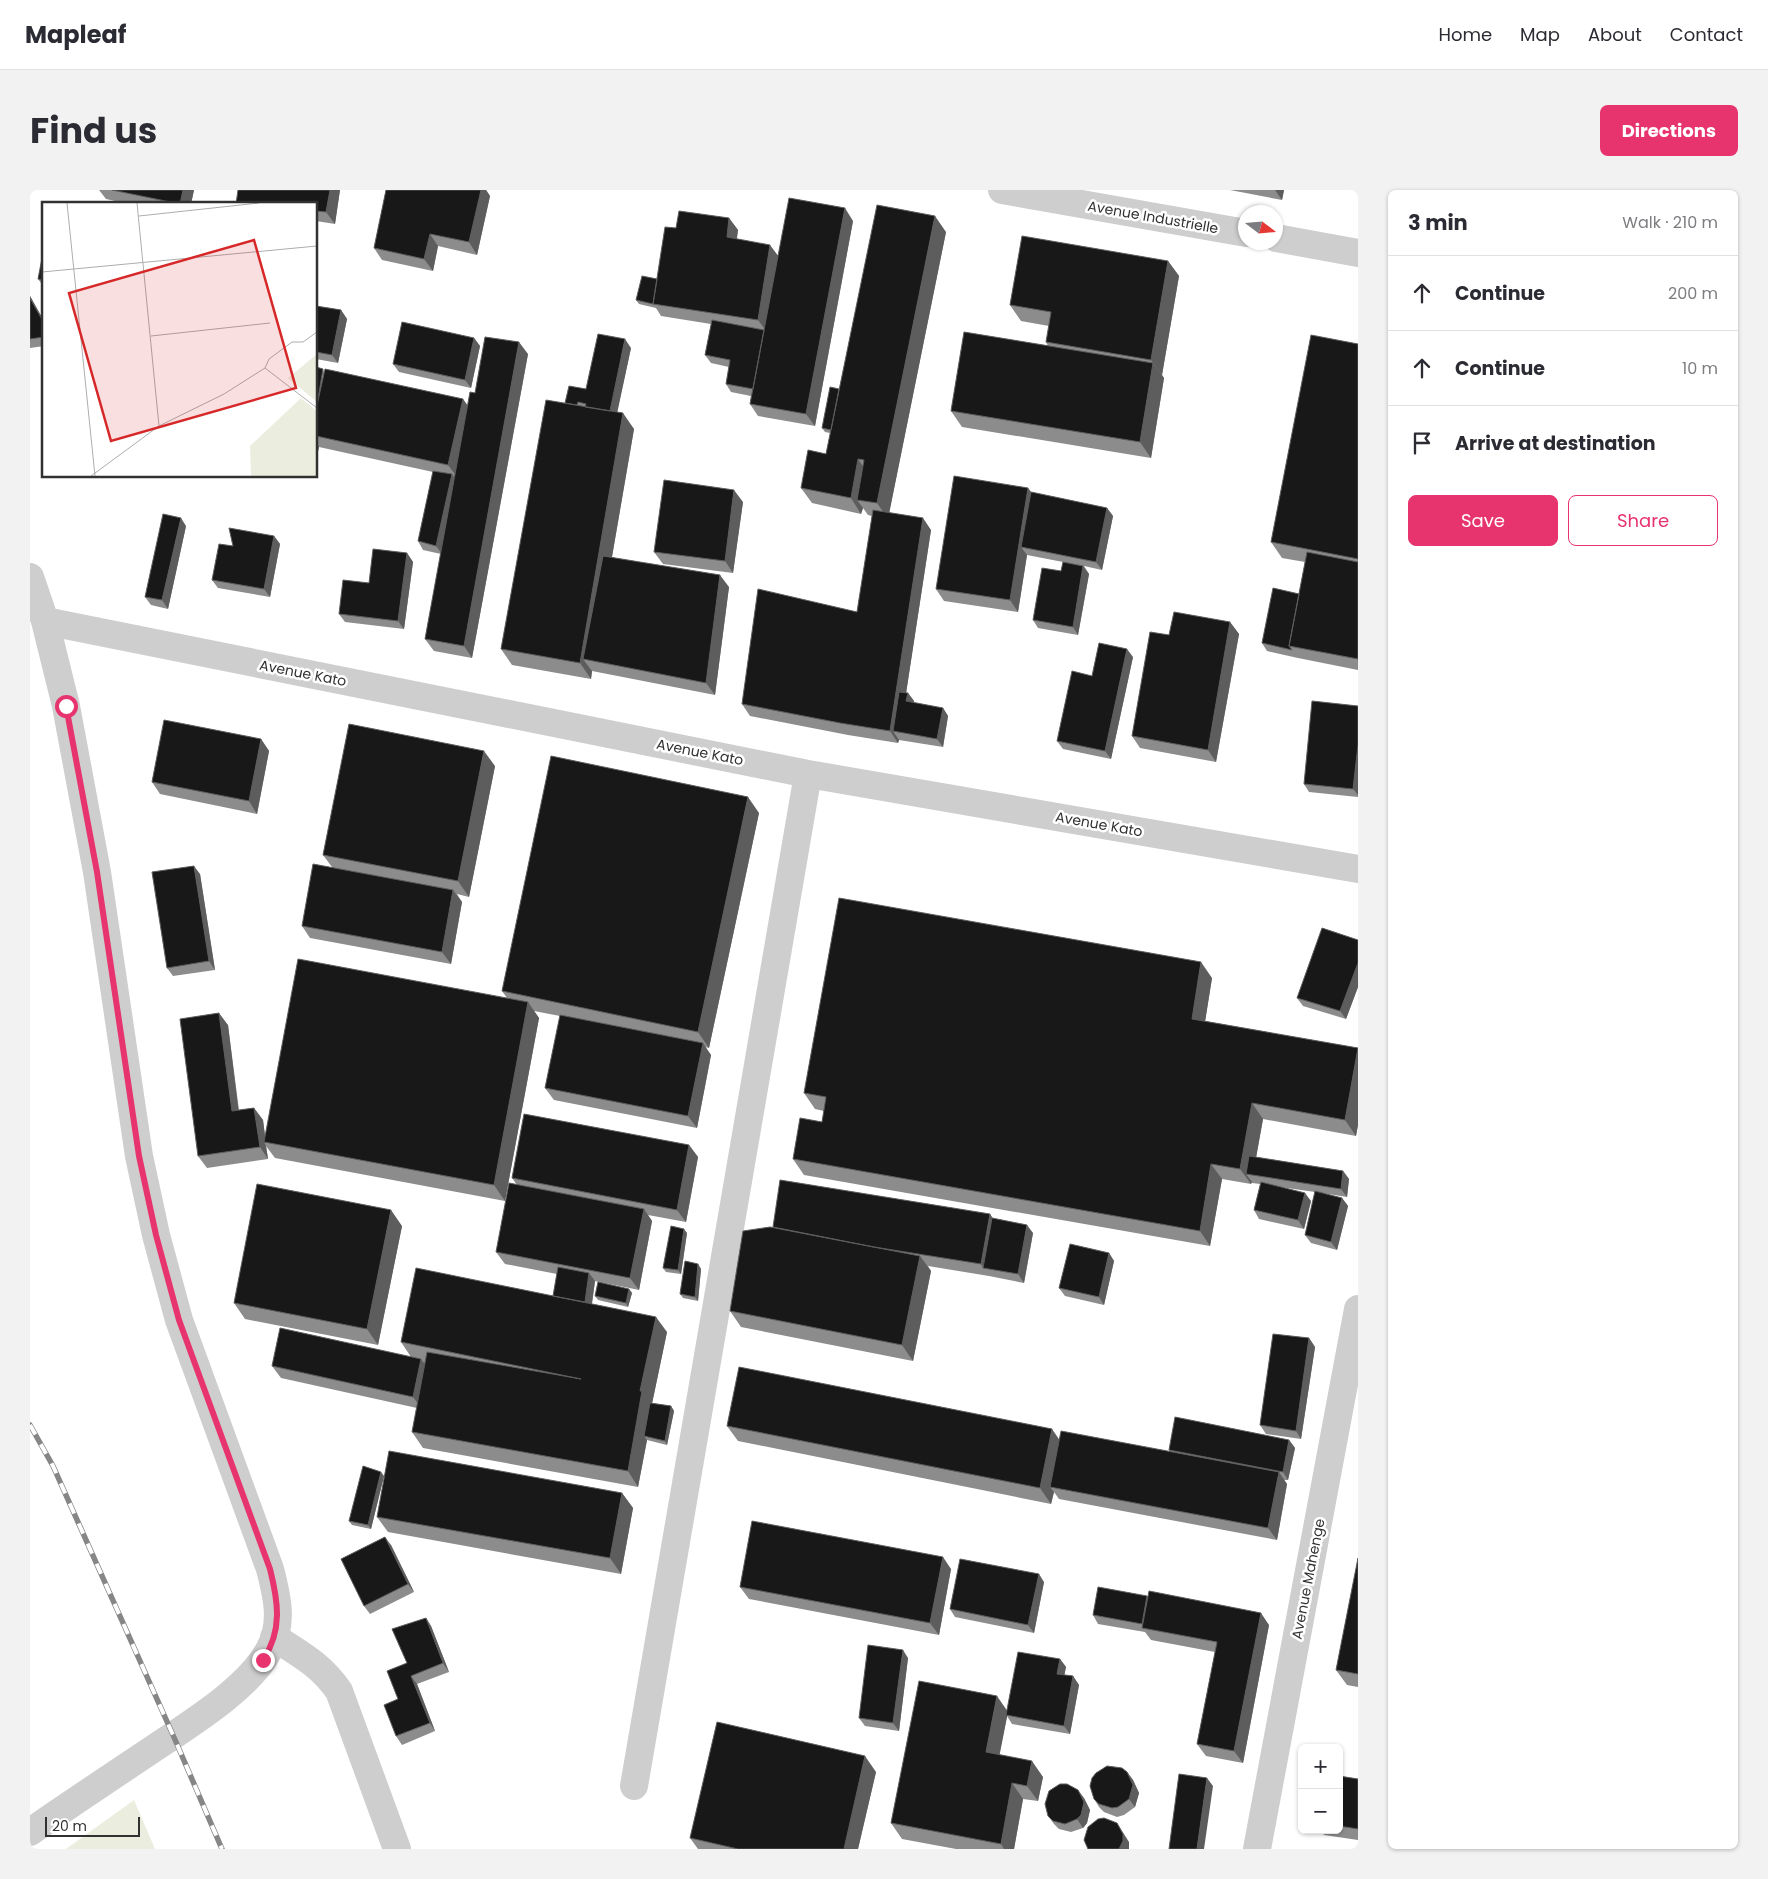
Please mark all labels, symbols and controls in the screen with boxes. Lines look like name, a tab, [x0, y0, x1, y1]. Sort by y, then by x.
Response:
text: Mapleaf	[25, 18, 126, 51]
text: Home	[1438, 22, 1492, 47]
text: Map	[1520, 22, 1560, 47]
text: About	[1588, 22, 1642, 47]
text: Contact	[1670, 22, 1743, 47]
button: Directions	[1600, 105, 1738, 156]
text: Find us	[30, 106, 157, 155]
street label: Avenue Industrielle	[1086, 196, 1220, 238]
inset map	[42, 202, 318, 478]
north arrow	[1238, 205, 1283, 250]
text: 3 min	[1408, 208, 1468, 237]
text: Walk · 210 m	[1622, 211, 1718, 234]
icon: ahead	[1408, 279, 1436, 307]
text: Continue	[1455, 280, 1545, 307]
text: 200 m	[1668, 282, 1718, 305]
icon: ahead	[1408, 354, 1436, 382]
text: Continue	[1455, 355, 1545, 382]
text: 10 m	[1682, 357, 1718, 380]
icon: arrive	[1408, 429, 1436, 457]
text: Arrive at destination	[1455, 430, 1656, 457]
button: Save	[1408, 495, 1558, 546]
button: Share	[1568, 495, 1718, 546]
street label: Avenue Kato	[258, 655, 348, 691]
route start	[55, 695, 78, 718]
street label: Avenue Kato	[655, 734, 745, 770]
street label: Avenue Kato	[1054, 806, 1144, 842]
street label: Avenue Mahenge	[1286, 1517, 1330, 1641]
route end	[252, 1649, 275, 1672]
map controls	[1298, 1744, 1343, 1834]
button: +	[1298, 1744, 1343, 1789]
button: −	[1298, 1789, 1343, 1834]
scale bar	[45, 1814, 140, 1837]
text: 20 m	[52, 1816, 87, 1836]

